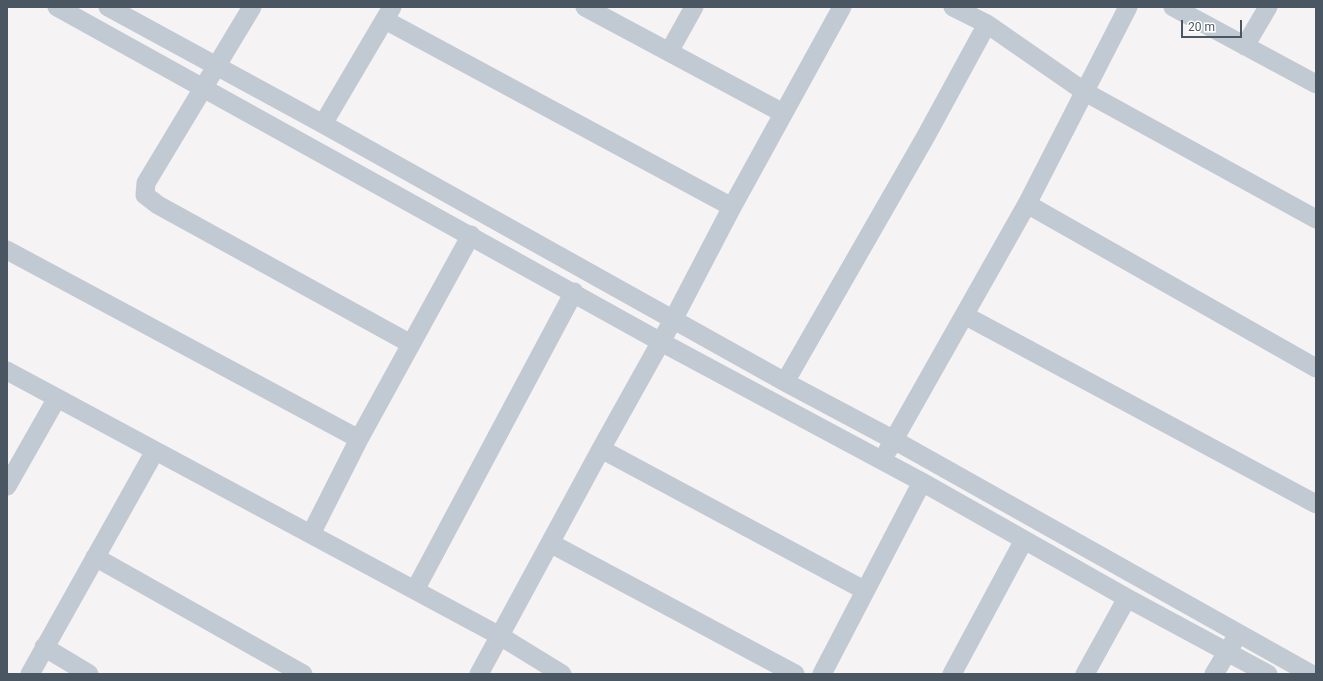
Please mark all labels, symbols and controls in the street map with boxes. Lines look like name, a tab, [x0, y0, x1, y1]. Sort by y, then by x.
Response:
scale bar	[1183, 12, 1244, 38]
text: 20 m	[1188, 20, 1215, 34]

